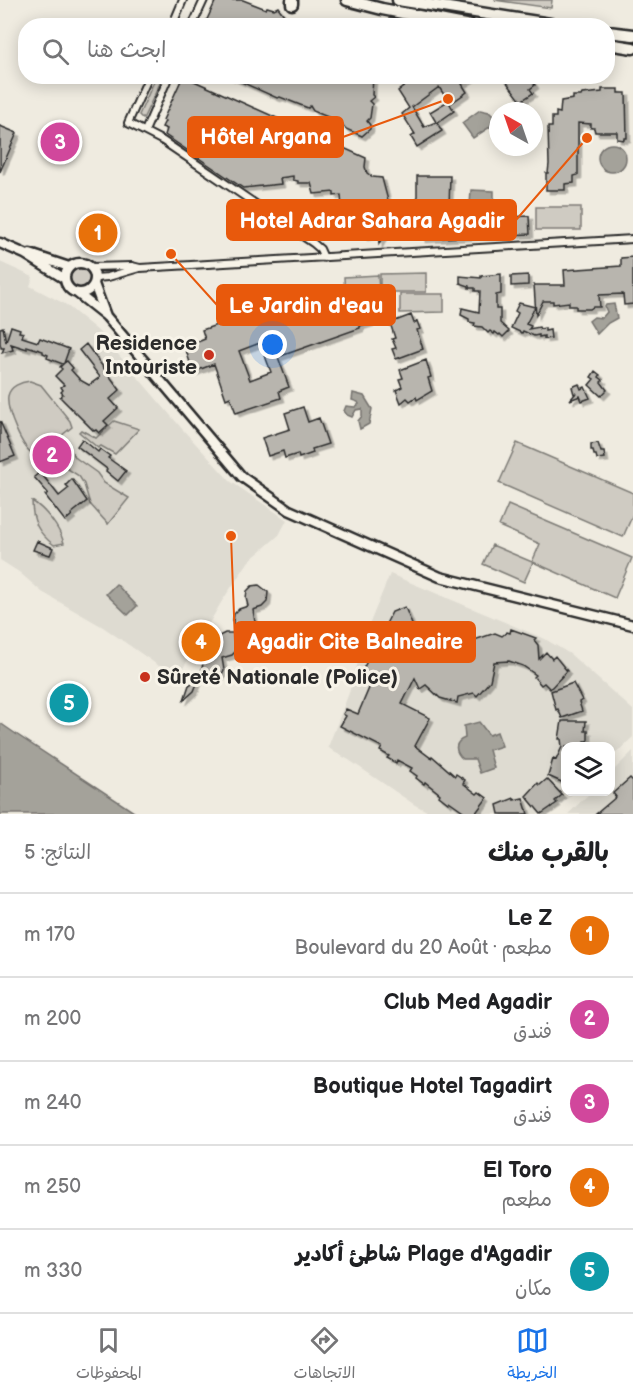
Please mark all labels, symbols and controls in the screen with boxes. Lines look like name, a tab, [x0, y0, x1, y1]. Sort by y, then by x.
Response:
search box	[18, 18, 615, 84]
icon: search	[39, 35, 72, 68]
text: ابحث هنا	[87, 37, 167, 64]
north arrow	[489, 102, 543, 156]
callout: Hôtel Argana	[188, 117, 343, 157]
pin: 3	[40, 120, 80, 164]
text: Hôtel Argana	[200, 124, 332, 151]
callout: Hotel Adrar Sahara Agadir	[227, 200, 516, 240]
text: Hotel Adrar Sahara Agadir	[240, 208, 505, 235]
pin: 1	[78, 210, 118, 256]
callout: Le Jardin d'eau	[217, 285, 395, 325]
text: Le Jardin d'eau	[229, 293, 383, 320]
your location	[258, 330, 287, 359]
place label: Residence Intouriste	[95, 331, 197, 380]
marker: Residence Intouriste	[202, 348, 216, 362]
pin: 2	[32, 432, 72, 478]
pin: 4	[182, 620, 220, 664]
callout: Agadir Cite Balneaire	[235, 622, 475, 662]
text: Agadir Cite Balneaire	[246, 629, 463, 656]
place label: Sûreté Nationale (Police)	[157, 665, 398, 690]
marker: Sûreté Nationale (Police)	[138, 670, 152, 684]
pin: 5	[50, 680, 88, 726]
map controls	[561, 742, 615, 796]
button: layers	[561, 742, 615, 796]
text: بالقرب منك	[488, 838, 609, 869]
text: النتائج: 5	[24, 841, 91, 865]
text: Le Z	[508, 905, 552, 932]
text: 170 m	[24, 923, 75, 947]
text: 1	[585, 923, 594, 947]
text: مطعم · Boulevard du 20 Août	[295, 936, 552, 960]
text: Club Med Agadir	[384, 989, 552, 1016]
text: 200 m	[24, 1007, 81, 1031]
text: 2	[584, 1007, 596, 1031]
text: فندق	[513, 1020, 552, 1044]
text: Boutique Hotel Tagadirt	[313, 1073, 552, 1100]
text: 240 m	[24, 1091, 81, 1115]
text: 3	[584, 1091, 595, 1115]
text: فندق	[513, 1104, 552, 1128]
text: El Toro	[483, 1157, 552, 1184]
text: 250 m	[24, 1175, 81, 1199]
text: 4	[584, 1175, 595, 1199]
text: مطعم	[501, 1188, 552, 1212]
text: Plage d'Agadir شاطئ أكادير	[296, 1241, 552, 1268]
text: 330 m	[24, 1259, 82, 1283]
text: 5	[584, 1259, 595, 1283]
text: مكان	[515, 1277, 552, 1301]
tab: المحفوظات	[76, 1324, 142, 1387]
tab: الاتجاهات	[294, 1324, 355, 1387]
tab: الخريطة	[507, 1324, 557, 1387]

